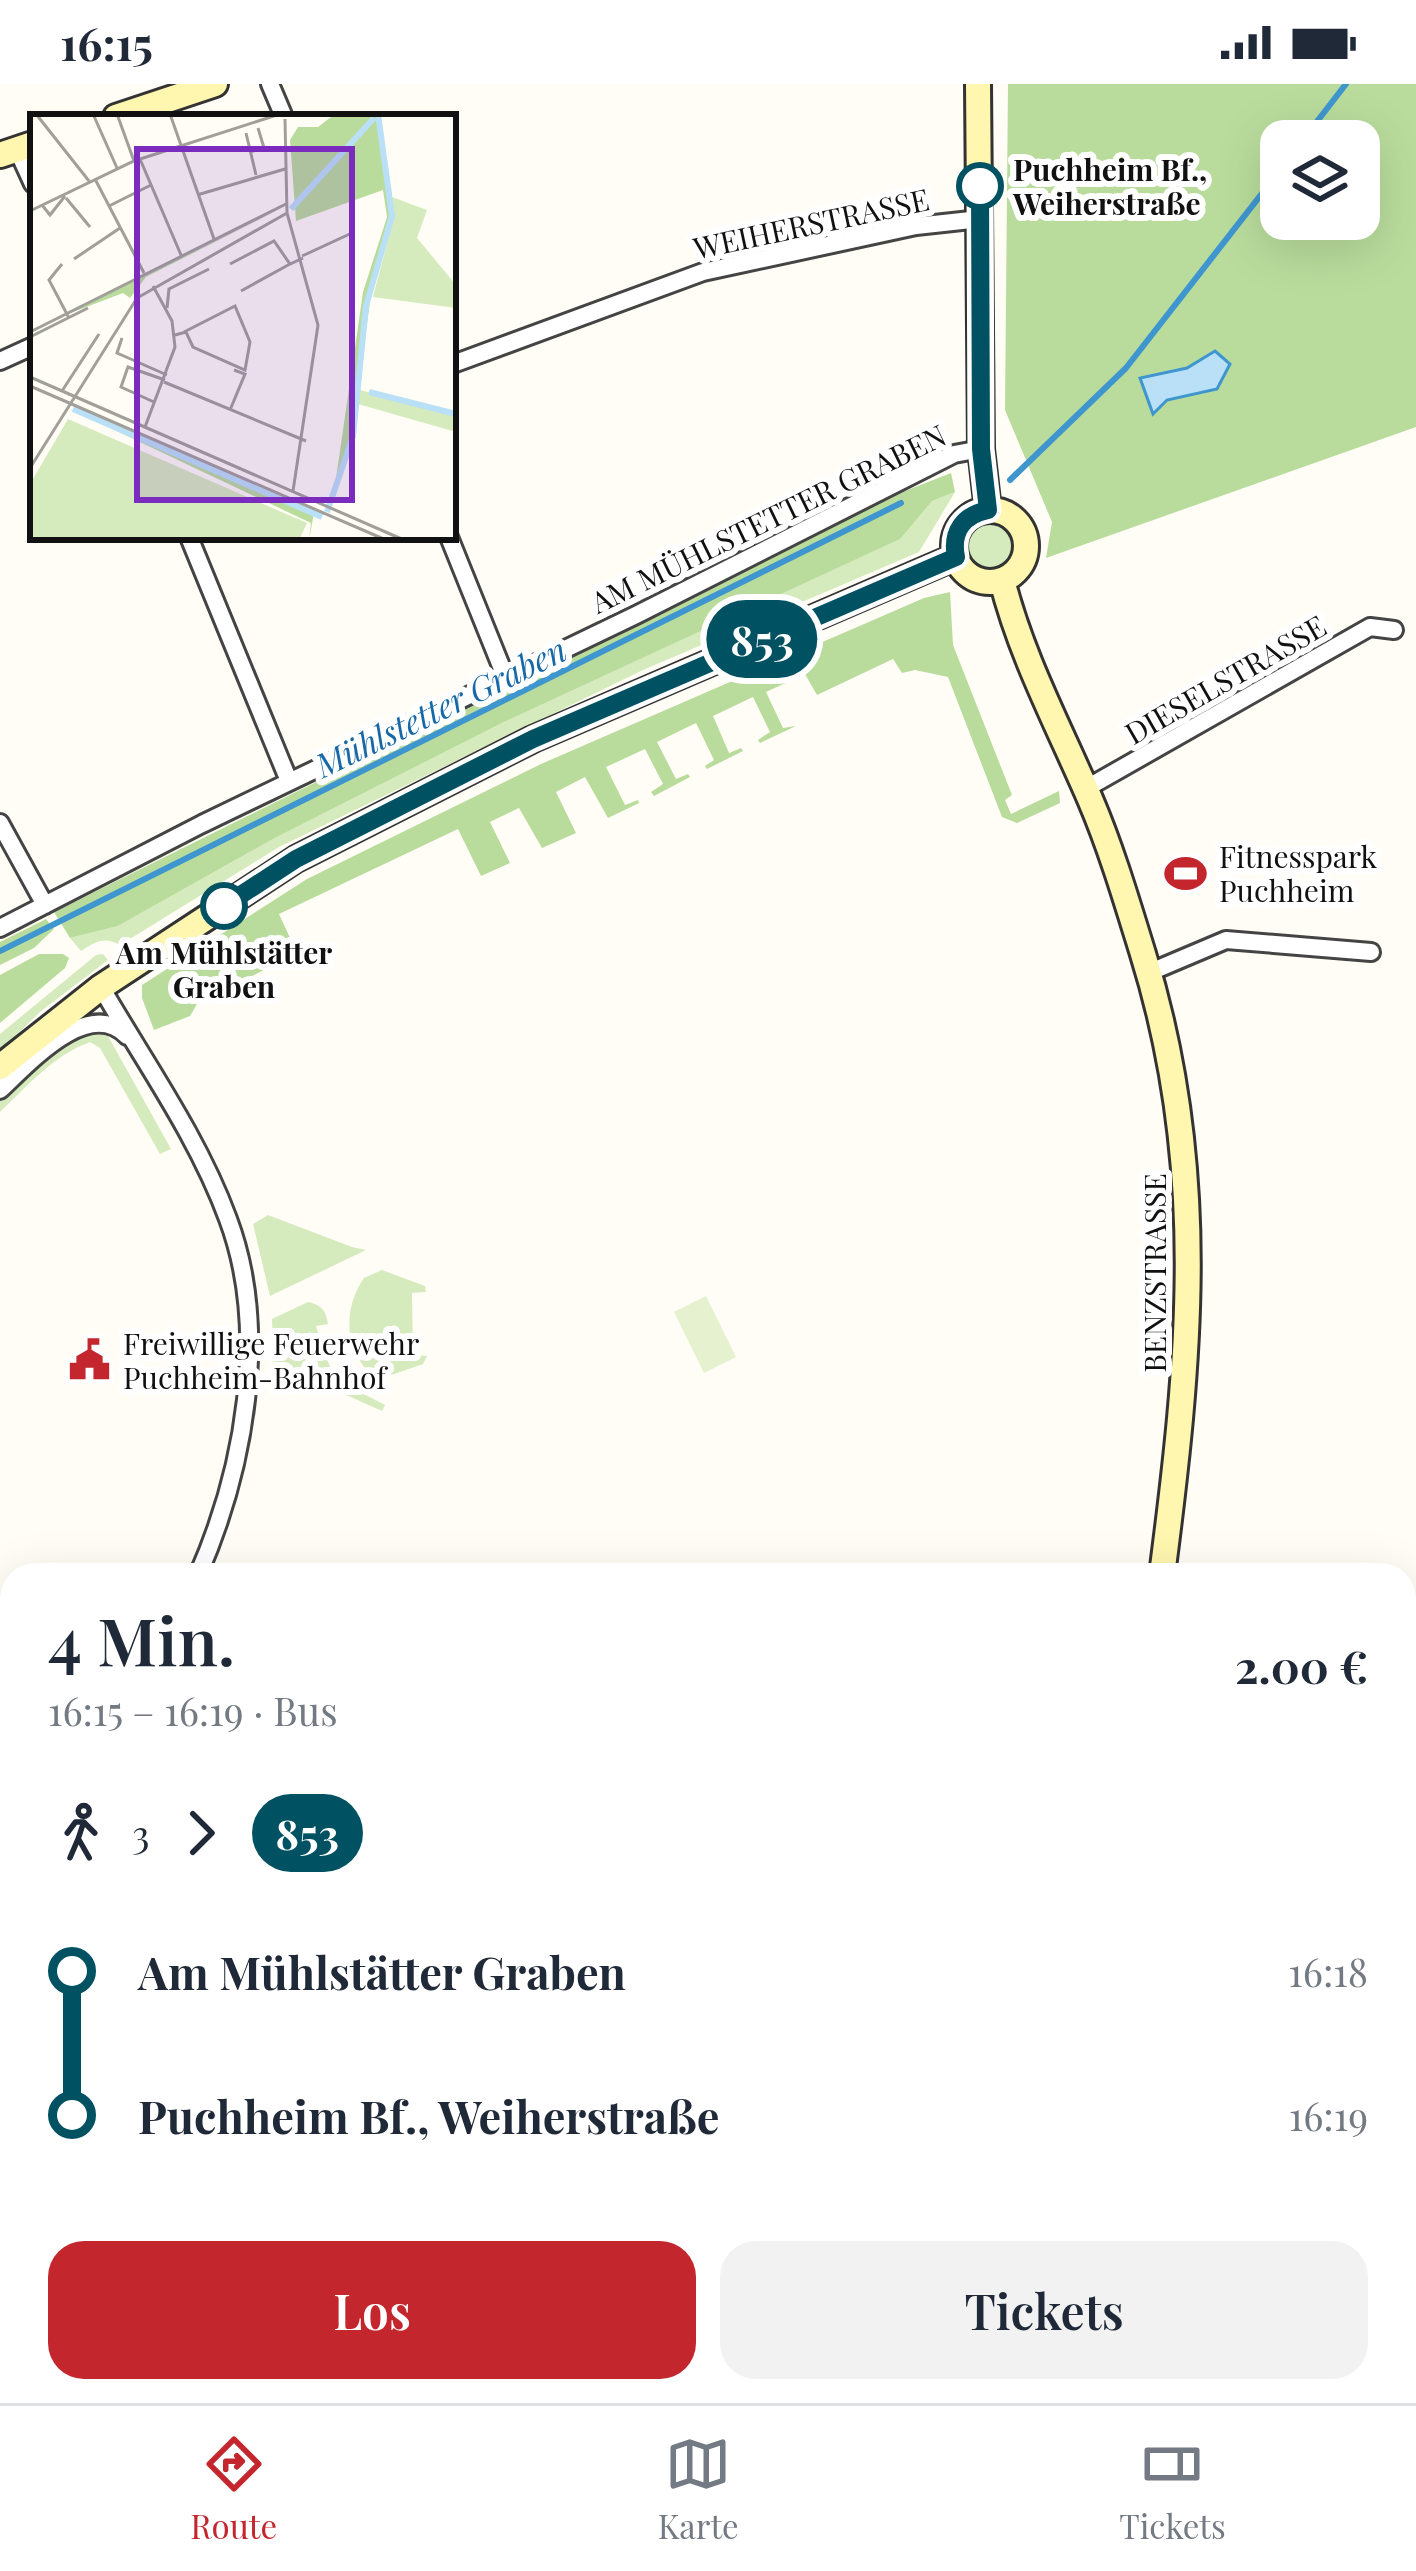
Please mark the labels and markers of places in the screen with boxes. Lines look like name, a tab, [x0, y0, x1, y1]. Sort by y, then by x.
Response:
place label: Puchheim Bf., Weiherstraße	[1012, 149, 1207, 223]
marker: Puchheim Bf., Weiherstraße	[958, 164, 1002, 208]
place label: Fitnesspark Puchheim	[1219, 836, 1378, 910]
sports icon: Fitnesspark Puchheim	[1162, 850, 1208, 896]
marker: Am Mühlstätter Graben	[202, 884, 246, 928]
place label: Am Mühlstätter Graben	[115, 932, 332, 1006]
place label: Freiwillige Feuerwehr Puchheim-Bahnhof	[123, 1323, 419, 1397]
public building icon: Freiwillige Feuerwehr Puchheim-Bahnhof	[66, 1337, 112, 1383]

